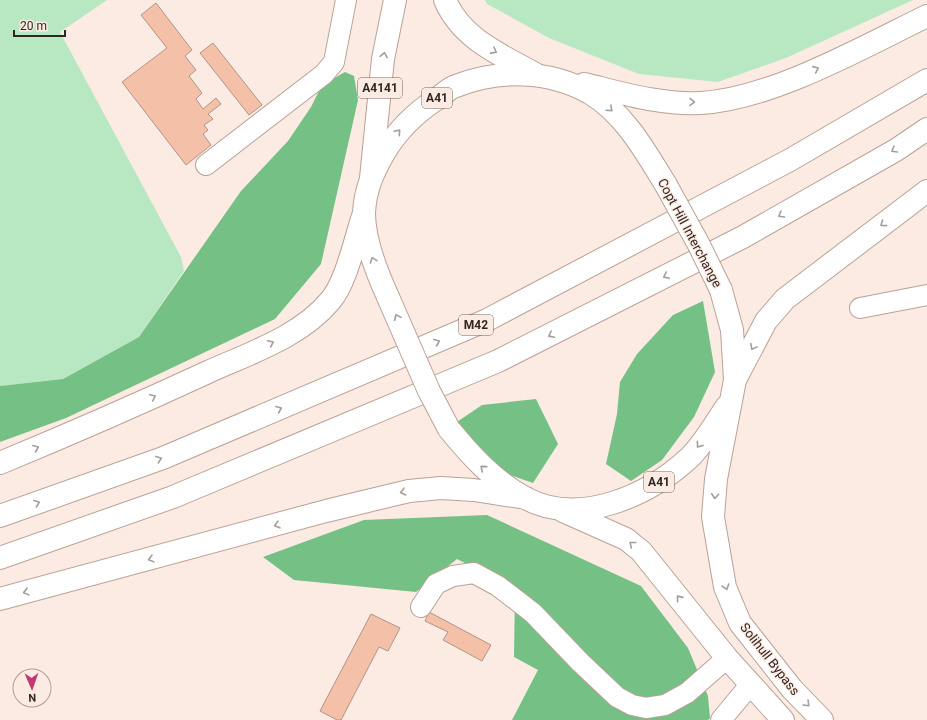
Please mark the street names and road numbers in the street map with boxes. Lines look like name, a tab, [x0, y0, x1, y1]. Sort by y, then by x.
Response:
road number: A4141	[358, 78, 402, 98]
road number: A41	[422, 88, 452, 108]
street label: Copt Hill Interchange	[655, 176, 725, 290]
road number: M42	[459, 315, 493, 335]
road number: A41	[644, 472, 674, 492]
street label: Solihull Bypass	[737, 620, 803, 698]

